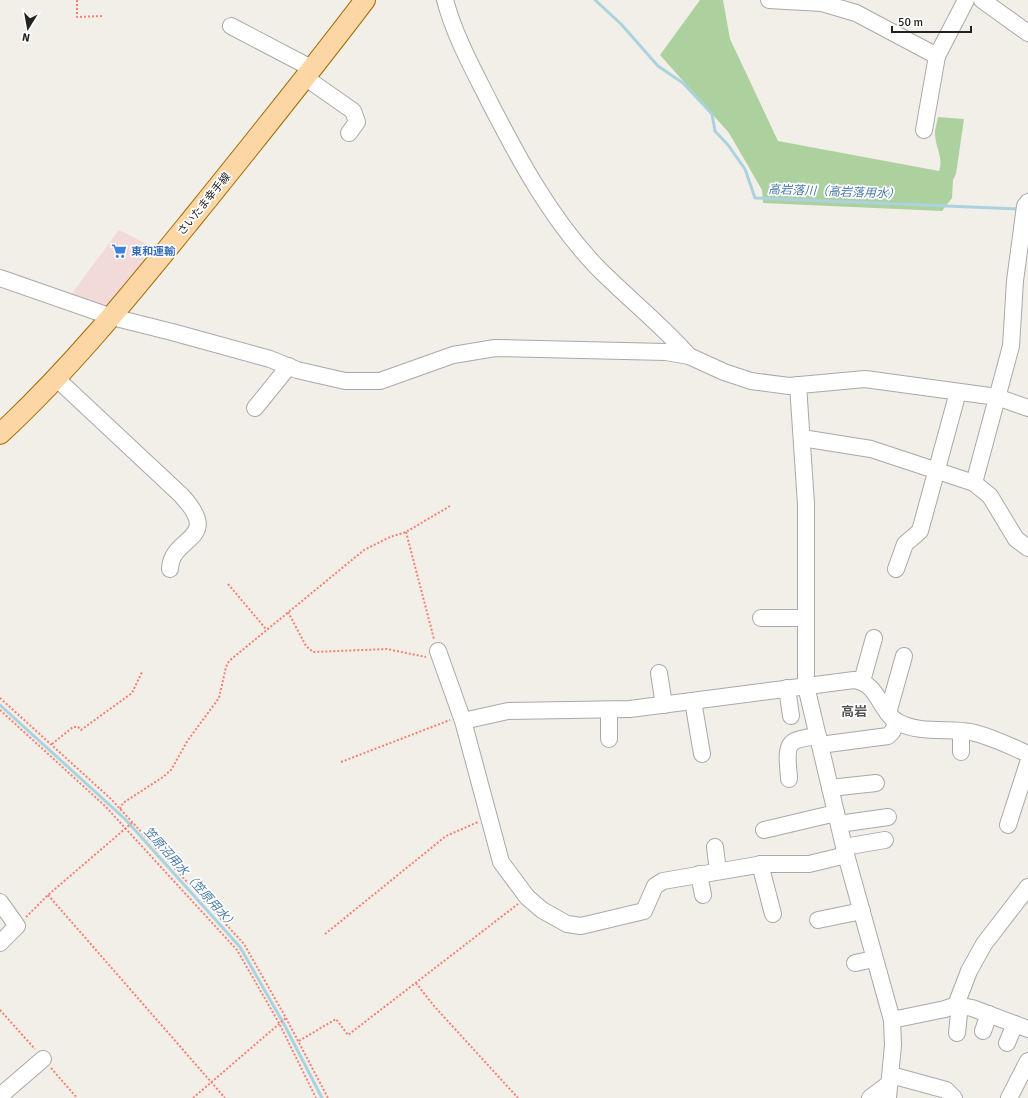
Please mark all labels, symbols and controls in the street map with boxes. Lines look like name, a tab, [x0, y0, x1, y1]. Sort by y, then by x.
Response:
north arrow	[8, 8, 48, 48]
scale bar	[892, 8, 971, 34]
text: 50 m	[898, 15, 923, 30]
text: N	[21, 30, 31, 44]
street label: さいたま幸手線	[175, 170, 233, 238]
water label: 高岩落川（高岩落用水）	[768, 182, 900, 202]
supermarket icon: 東和運輸	[110, 242, 128, 260]
place label: 東和運輸	[131, 245, 176, 258]
district label: 高岩	[841, 704, 867, 720]
water label: 笠原沼用水（笠原用水）	[140, 824, 240, 932]

